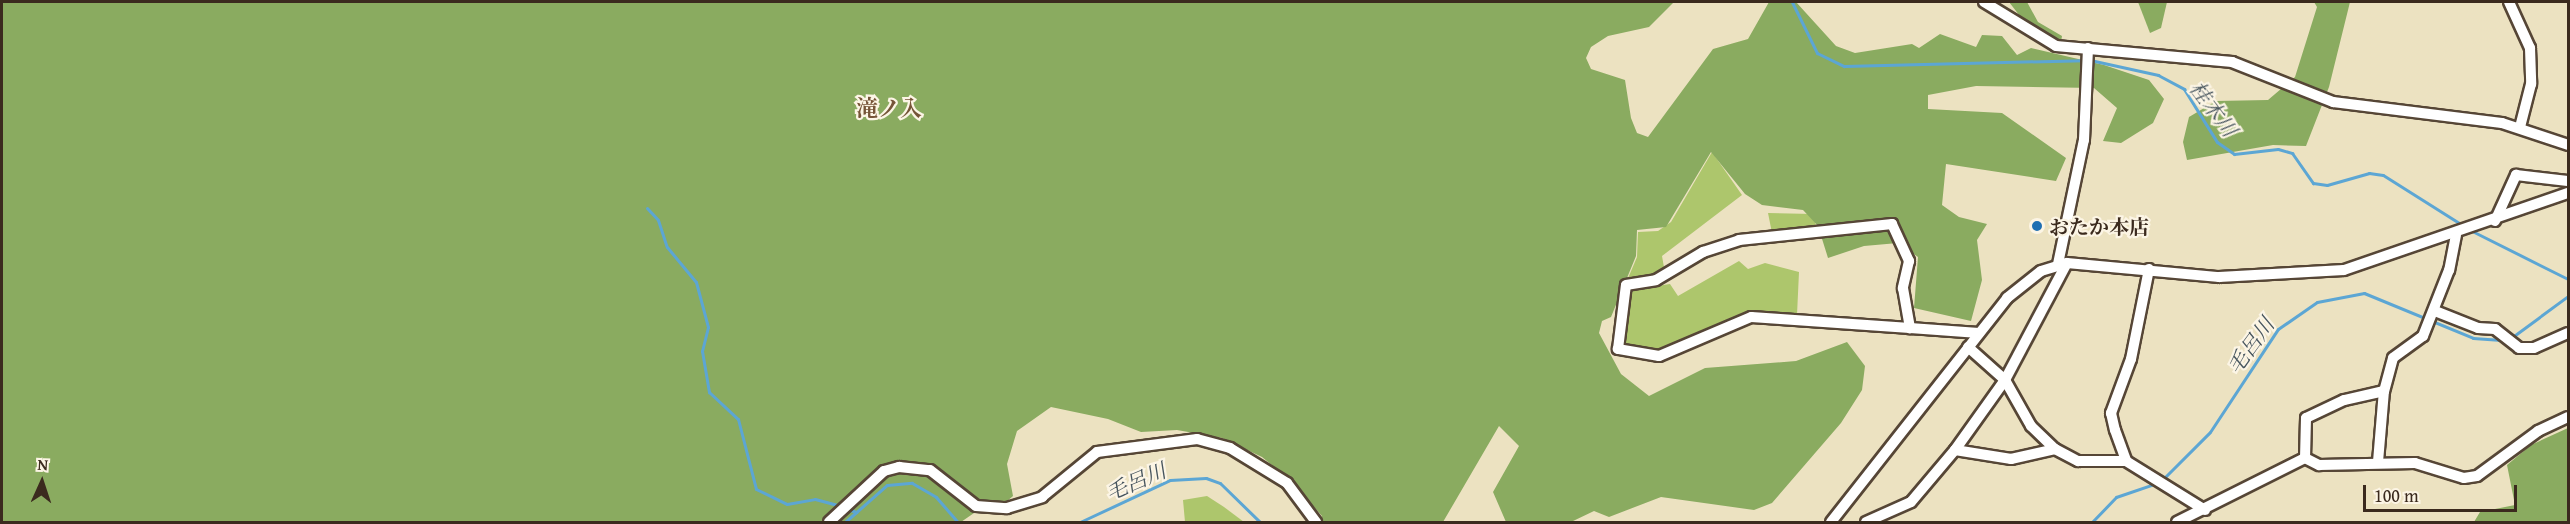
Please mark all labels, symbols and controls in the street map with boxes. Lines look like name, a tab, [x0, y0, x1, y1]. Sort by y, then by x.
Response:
water label: 桂木川	[2184, 76, 2242, 142]
district label: 滝ノ入	[856, 96, 922, 122]
place label: おたか本店	[2049, 214, 2149, 238]
marker: おたか本店	[2030, 219, 2044, 233]
water label: 毛呂川	[2222, 313, 2280, 379]
north arrow	[12, 452, 72, 512]
text: N	[37, 452, 49, 476]
water label: 毛呂川	[1102, 458, 1170, 506]
scale bar	[2366, 473, 2520, 511]
text: 100 m	[2374, 482, 2419, 509]

